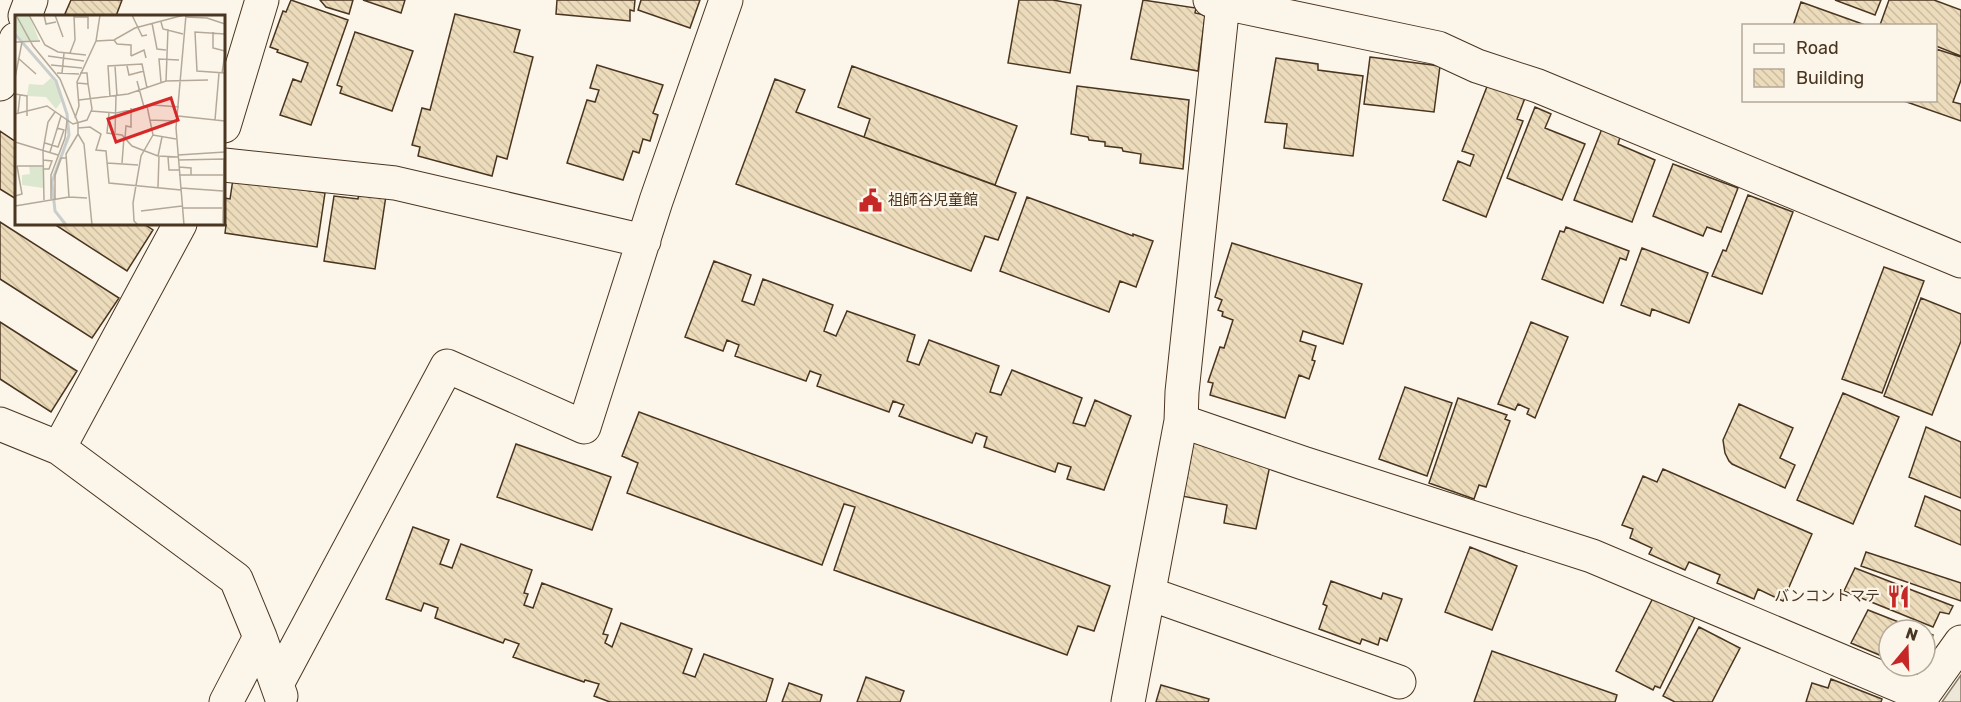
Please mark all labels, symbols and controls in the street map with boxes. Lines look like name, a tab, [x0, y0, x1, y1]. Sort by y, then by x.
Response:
inset map	[15, 15, 225, 225]
legend	[1742, 24, 1937, 102]
text: Road	[1796, 37, 1839, 59]
text: Building	[1796, 67, 1864, 89]
public building icon: 祖師谷児童館	[857, 187, 883, 213]
place label: 祖師谷児童館	[888, 191, 978, 209]
restaurant icon: バンコントマテ	[1885, 583, 1911, 609]
place label: バンコントマテ	[1774, 587, 1880, 605]
north arrow	[1877, 618, 1937, 678]
text: N	[1903, 623, 1920, 645]

